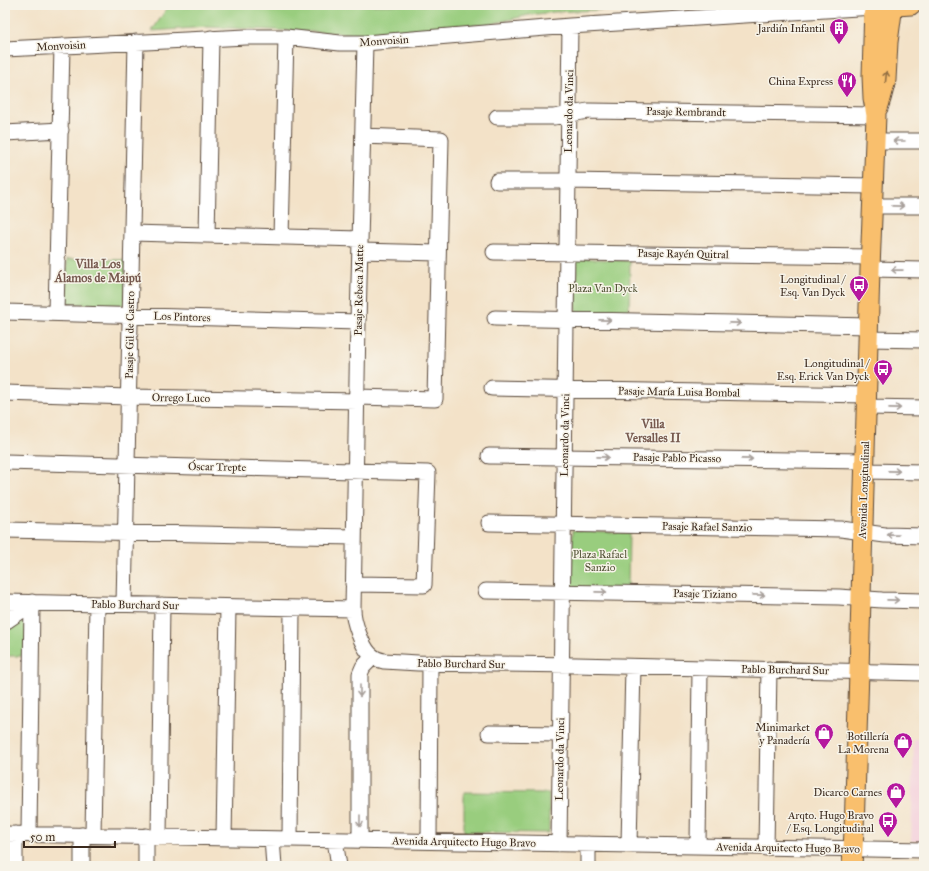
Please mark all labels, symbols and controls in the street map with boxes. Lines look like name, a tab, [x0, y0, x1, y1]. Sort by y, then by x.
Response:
building icon: Jardiín Infantil	[828, 17, 850, 45]
place label: Jardiín Infantil	[756, 22, 825, 36]
street label: Monvoisin	[359, 33, 409, 49]
street label: Monvoisin	[36, 38, 86, 54]
street label: Leonardo da Vinci	[562, 69, 576, 153]
restaurant icon: China Express	[836, 70, 858, 98]
one-way arrow	[882, 71, 890, 84]
place label: China Express	[769, 75, 833, 88]
street label: Pasaje Rembrandt	[646, 105, 726, 119]
one-way arrow	[893, 137, 906, 145]
one-way arrow	[891, 202, 904, 210]
street label: Pasaje Rebeca Matte	[352, 244, 366, 336]
street label: Pasaje Rayén Quitral	[637, 247, 729, 261]
district label: Villa Los Álamos de Maipú	[54, 257, 142, 286]
one-way arrow	[891, 266, 904, 274]
place label: Longitudinal / Esq. Van Dyck	[780, 273, 846, 300]
bus stop icon: Longitudinal / Esq. Van Dyck	[848, 274, 870, 302]
park label: Plaza Van Dyck	[568, 282, 639, 295]
street label: Pasaje Gil de Castro	[123, 291, 137, 379]
street label: Los Pintores	[153, 310, 211, 324]
one-way arrow	[598, 316, 611, 324]
one-way arrow	[728, 319, 741, 327]
place label: Longitudinal / Esq. Erick Van Dyck	[777, 357, 870, 384]
bus stop icon: Longitudinal / Esq. Erick Van Dyck	[872, 358, 894, 386]
street label: Pasaje María Luisa Bombal	[618, 384, 740, 400]
street label: Orrego Luco	[152, 391, 211, 405]
street label: Leonardo da Vinci	[558, 393, 572, 477]
one-way arrow	[888, 404, 901, 412]
district label: Villa Versalles II	[624, 417, 681, 445]
street label: Avenida Longitudinal	[856, 441, 872, 540]
street label: Pasaje Pablo Picasso	[633, 451, 722, 465]
one-way arrow	[596, 453, 609, 461]
one-way arrow	[740, 455, 753, 463]
street label: Óscar Trepte	[188, 459, 247, 474]
one-way arrow	[887, 467, 900, 475]
street label: Pasaje Rafael Sanzio	[662, 520, 753, 534]
one-way arrow	[887, 531, 900, 539]
park label: Plaza Rafael Sanzio	[573, 548, 627, 574]
street label: Pasaje Tiziano	[673, 587, 737, 601]
one-way arrow	[594, 588, 607, 596]
one-way arrow	[752, 591, 765, 599]
one-way arrow	[886, 597, 899, 604]
street label: Pablo Burchard Sur	[91, 598, 180, 612]
street label: Pablo Burchard Sur	[417, 657, 506, 671]
street label: Pablo Burchard Sur	[741, 663, 830, 677]
one-way arrow	[356, 684, 364, 697]
street label: Leonardo da Vinci	[553, 717, 567, 801]
place label: Minimarket y Panadería	[755, 721, 810, 747]
shop icon: Minimarket y Panadería	[813, 722, 835, 750]
place label: Botillería La Morena	[838, 730, 889, 756]
shop icon: Botillería La Morena	[892, 731, 914, 759]
shop icon: Dicarco Carnes	[885, 781, 907, 809]
place label: Dicarco Carnes	[814, 786, 882, 799]
place label: Arqto. Hugo Bravo / Esq. Longitudinal	[786, 809, 874, 836]
bus stop icon: Arqto. Hugo Bravo / Esq. Longitudinal	[877, 810, 899, 838]
one-way arrow	[356, 814, 364, 827]
scale bar	[24, 823, 115, 849]
text: 50 m	[30, 830, 55, 844]
street label: Avenida Arquitecto Hugo Bravo	[391, 834, 536, 851]
street label: Avenida Arquitecto Hugo Bravo	[715, 840, 860, 857]

